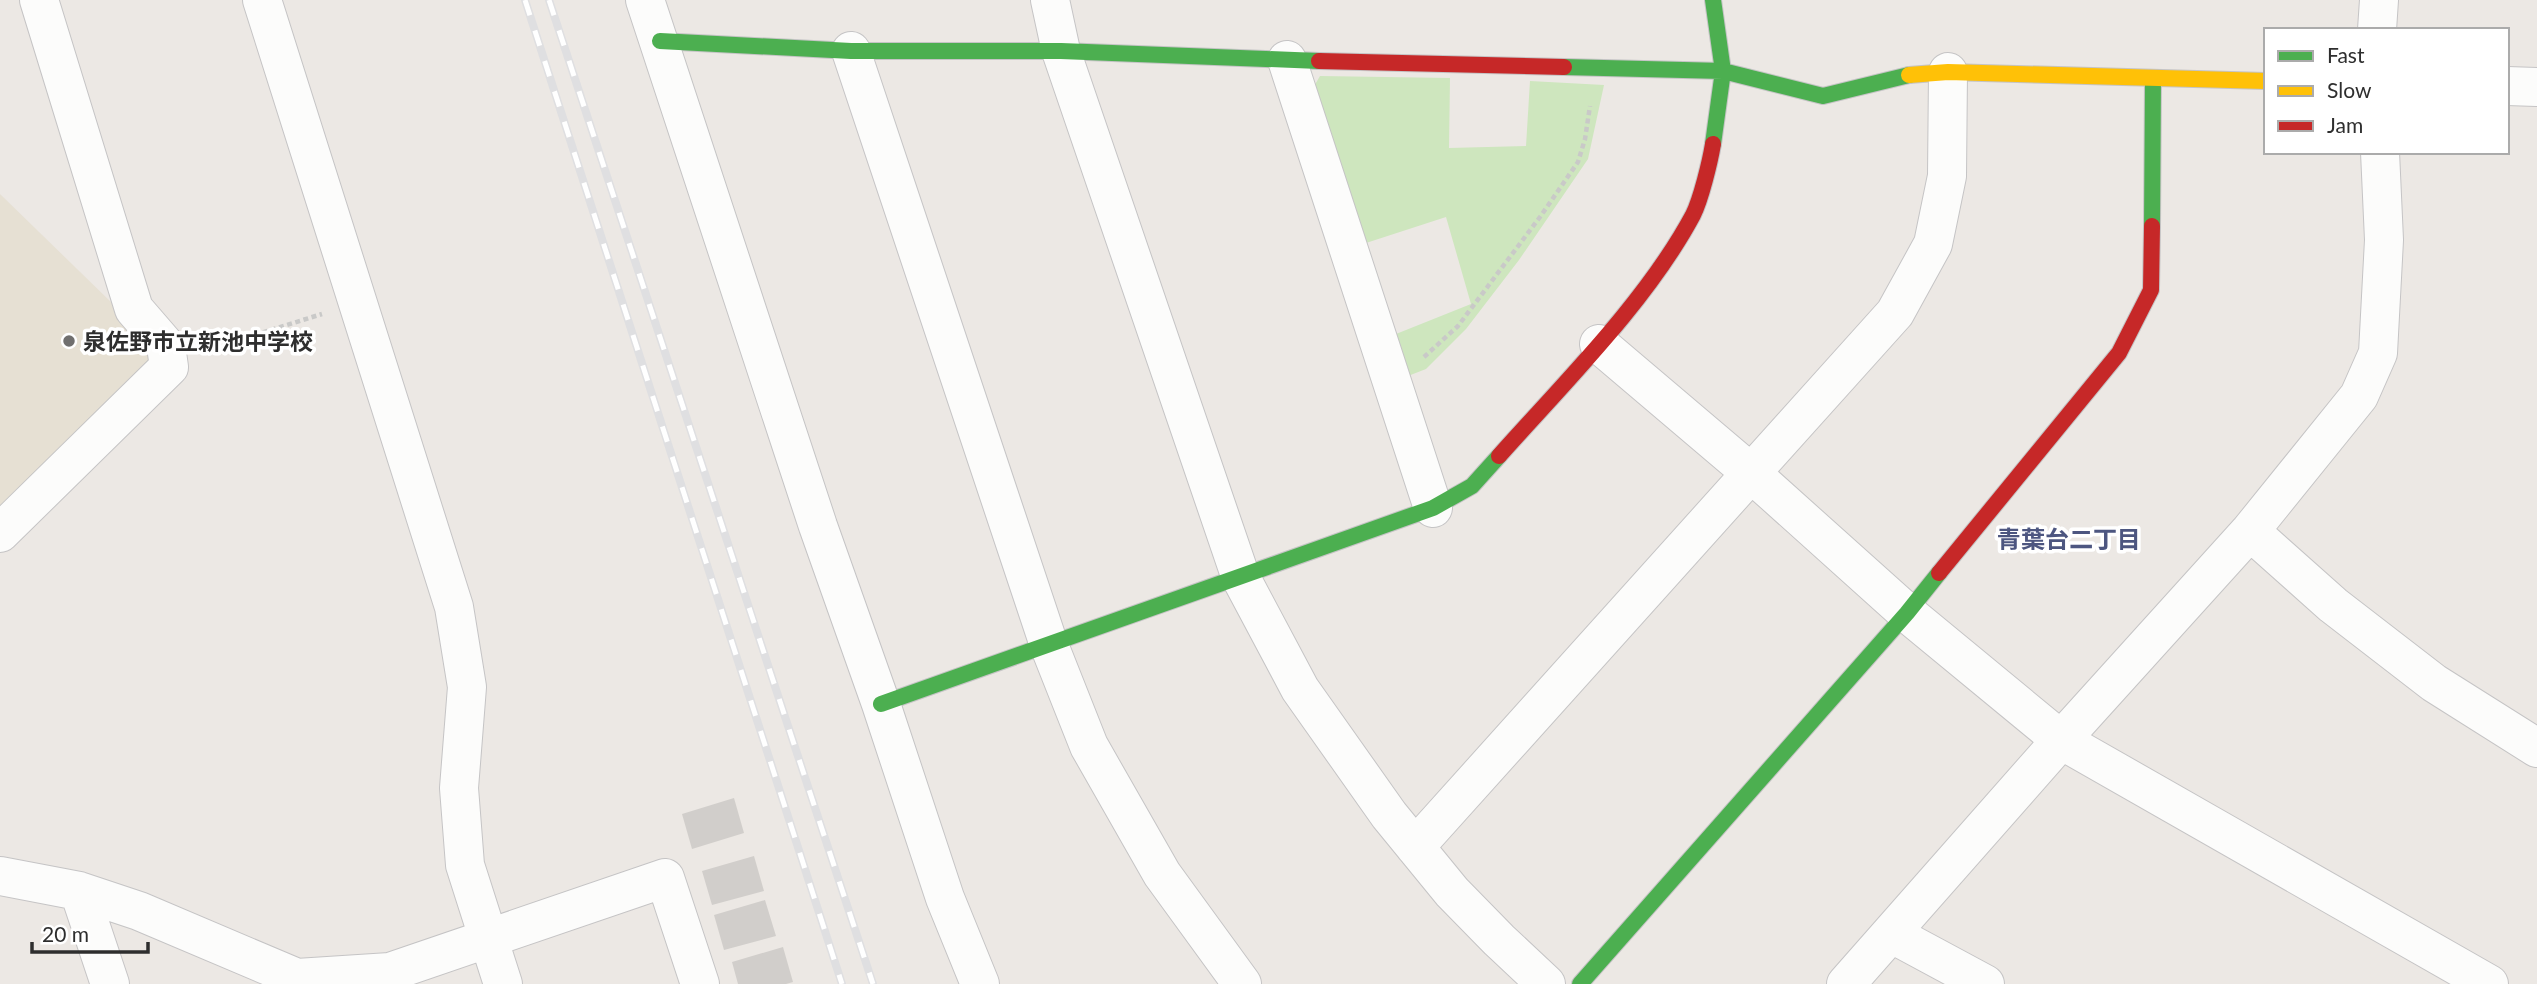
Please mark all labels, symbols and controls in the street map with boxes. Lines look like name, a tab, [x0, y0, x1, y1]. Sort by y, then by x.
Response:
legend	[2264, 28, 2509, 154]
text: Fast	[2327, 42, 2365, 67]
text: Slow	[2327, 77, 2372, 102]
text: Jam	[2327, 112, 2363, 137]
place label: 泉佐野市立新池中学校	[83, 327, 313, 355]
marker: 泉佐野市立新池中学校	[61, 333, 77, 349]
district label: 青葉台二丁目	[1997, 524, 2141, 553]
scale bar	[32, 911, 147, 955]
text: 20 m	[42, 921, 89, 946]

